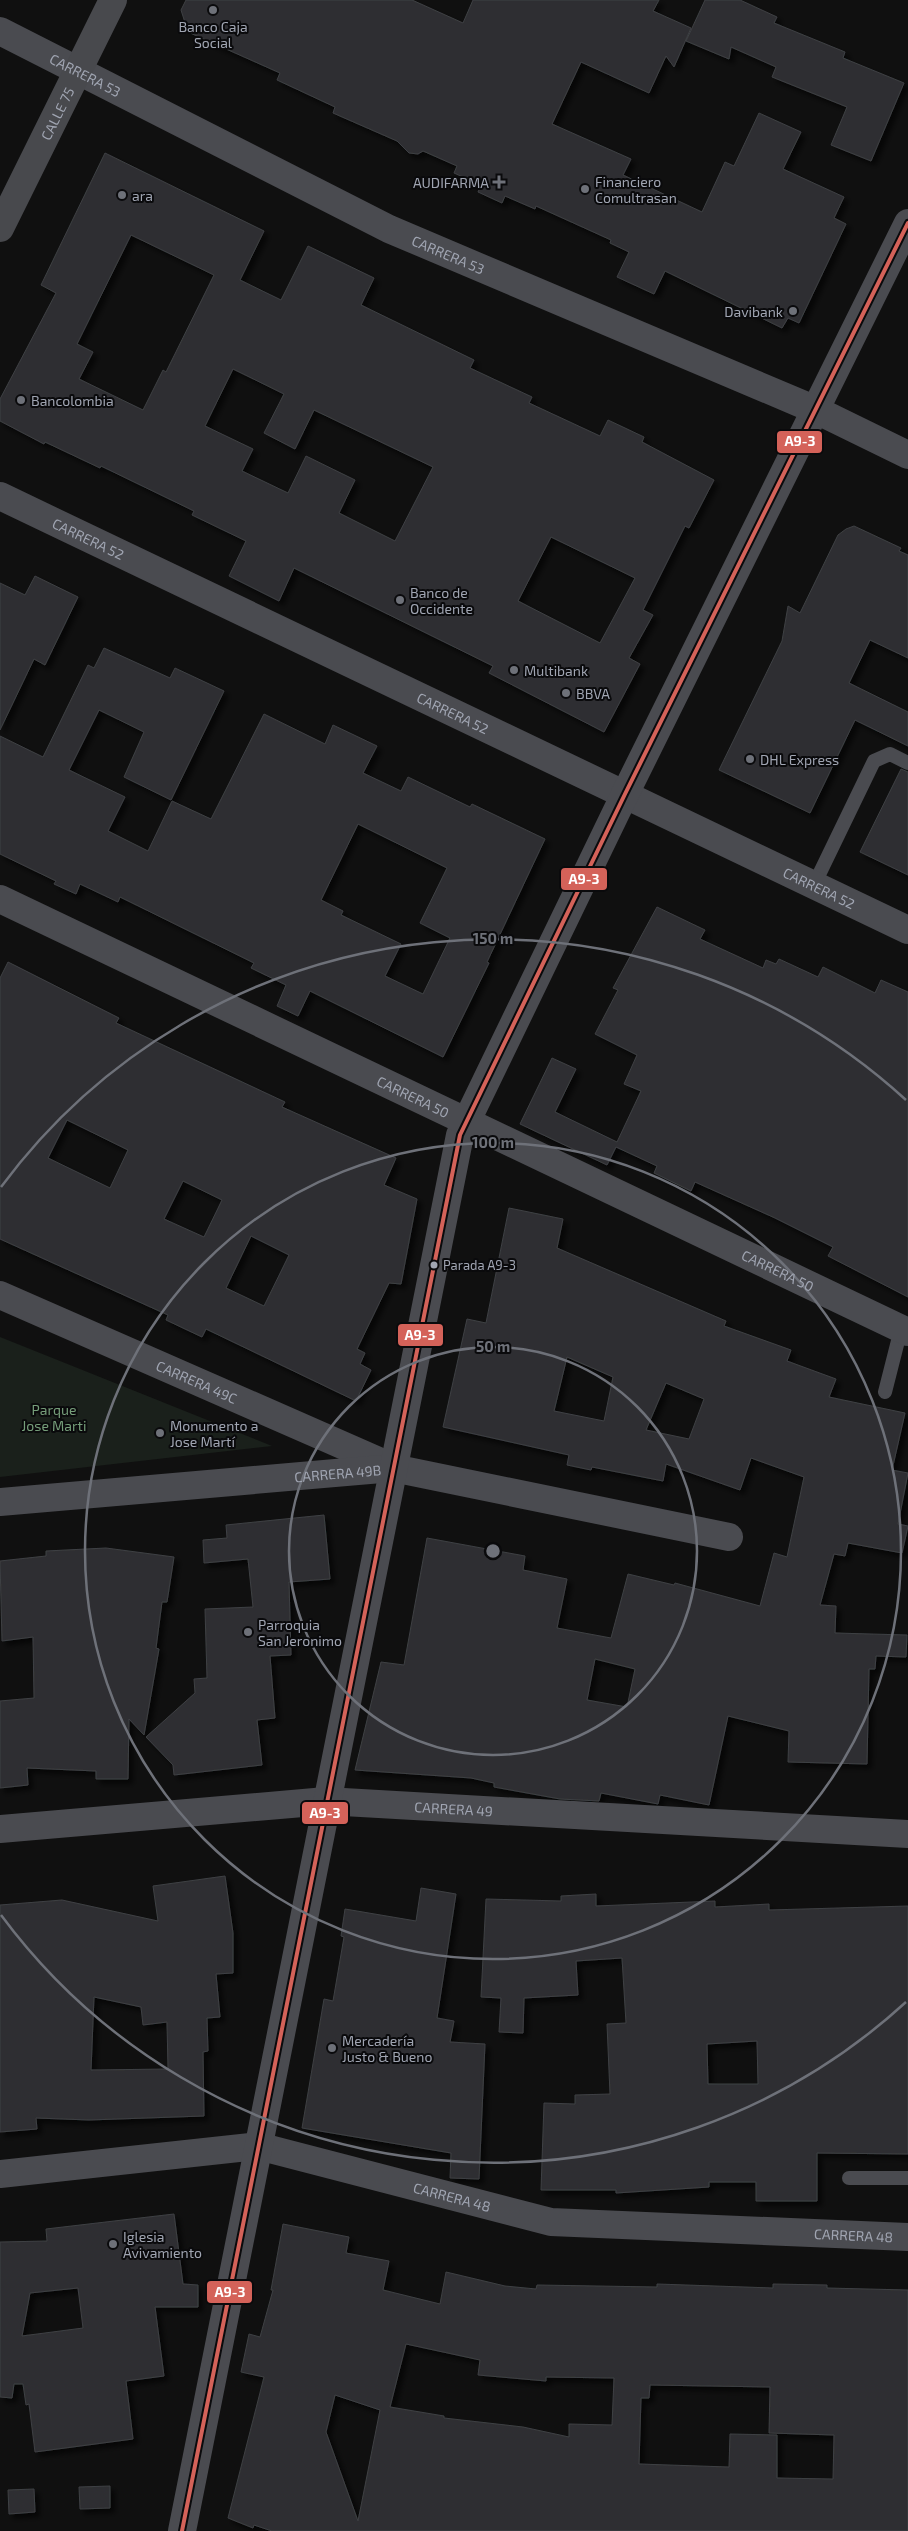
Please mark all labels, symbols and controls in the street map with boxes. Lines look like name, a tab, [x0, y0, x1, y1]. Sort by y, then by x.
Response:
marker: Banco Caja Social	[207, 4, 219, 16]
place label: Banco Caja Social	[178, 18, 248, 51]
street label: CARRERA 53	[47, 49, 124, 100]
street label: CALLE 75	[37, 84, 77, 143]
place label: Financiero Comultrasan	[595, 173, 677, 206]
place label: AUDIFARMA	[413, 174, 489, 191]
marker: AUDIFARMA	[493, 176, 505, 188]
marker: Financiero Comultrasan	[579, 183, 591, 195]
place label: ara	[132, 187, 153, 204]
marker: ara	[116, 189, 128, 201]
street label: CARRERA 53	[409, 231, 487, 277]
place label: Davibank	[724, 303, 783, 320]
marker: Davibank	[787, 305, 799, 317]
place label: Bancolombia	[31, 392, 114, 409]
marker: Bancolombia	[15, 394, 27, 406]
line badge: A9-3	[776, 430, 823, 454]
text: A9-3	[784, 432, 816, 449]
street label: CARRERA 52	[50, 514, 127, 563]
place label: Banco de Occidente	[410, 584, 473, 617]
marker: Banco de Occidente	[394, 594, 406, 606]
place label: Multibank	[524, 662, 588, 679]
marker: Multibank	[508, 664, 520, 676]
place label: BBVA	[576, 685, 610, 702]
marker: BBVA	[560, 687, 572, 699]
street label: CARRERA 52	[414, 688, 492, 737]
place label: DHL Express	[760, 751, 839, 768]
marker: DHL Express	[744, 753, 756, 765]
street label: CARRERA 52	[781, 863, 858, 912]
line badge: A9-3	[560, 867, 608, 891]
text: A9-3	[568, 870, 600, 887]
text: 150 m	[473, 929, 513, 947]
street label: CARRERA 50	[375, 1072, 452, 1121]
text: 100 m	[472, 1133, 514, 1151]
street label: CARRERA 50	[739, 1246, 817, 1294]
place label: Parada A9-3	[443, 1257, 516, 1273]
marker: Parada A9-3	[429, 1260, 439, 1270]
line badge: A9-3	[397, 1323, 444, 1347]
text: A9-3	[404, 1326, 436, 1343]
text: 50 m	[476, 1337, 510, 1355]
street label: CARRERA 49C	[154, 1356, 240, 1407]
park label: Parque Jose Marti	[22, 1401, 86, 1434]
place label: Monumento a Jose Martí	[170, 1417, 258, 1450]
marker: Monumento a Jose Martí	[154, 1427, 166, 1439]
street label: CARRERA 49B	[293, 1461, 382, 1485]
centre of rings	[484, 1542, 502, 1560]
place label: Parroquia San Jeronimo	[258, 1616, 342, 1649]
marker: Parroquia San Jeronimo	[242, 1626, 254, 1638]
street label: CARRERA 49	[414, 1798, 493, 1819]
line badge: A9-3	[301, 1801, 349, 1825]
text: A9-3	[309, 1804, 341, 1821]
place label: Mercadería Justo & Bueno	[342, 2032, 433, 2065]
marker: Mercadería Justo & Bueno	[326, 2042, 338, 2054]
street label: CARRERA 48	[412, 2178, 492, 2215]
street label: CARRERA 48	[814, 2225, 893, 2245]
place label: Iglesia Avivamiento	[123, 2228, 202, 2261]
marker: Iglesia Avivamiento	[107, 2238, 119, 2250]
line badge: A9-3	[206, 2280, 253, 2304]
text: A9-3	[214, 2283, 246, 2300]

